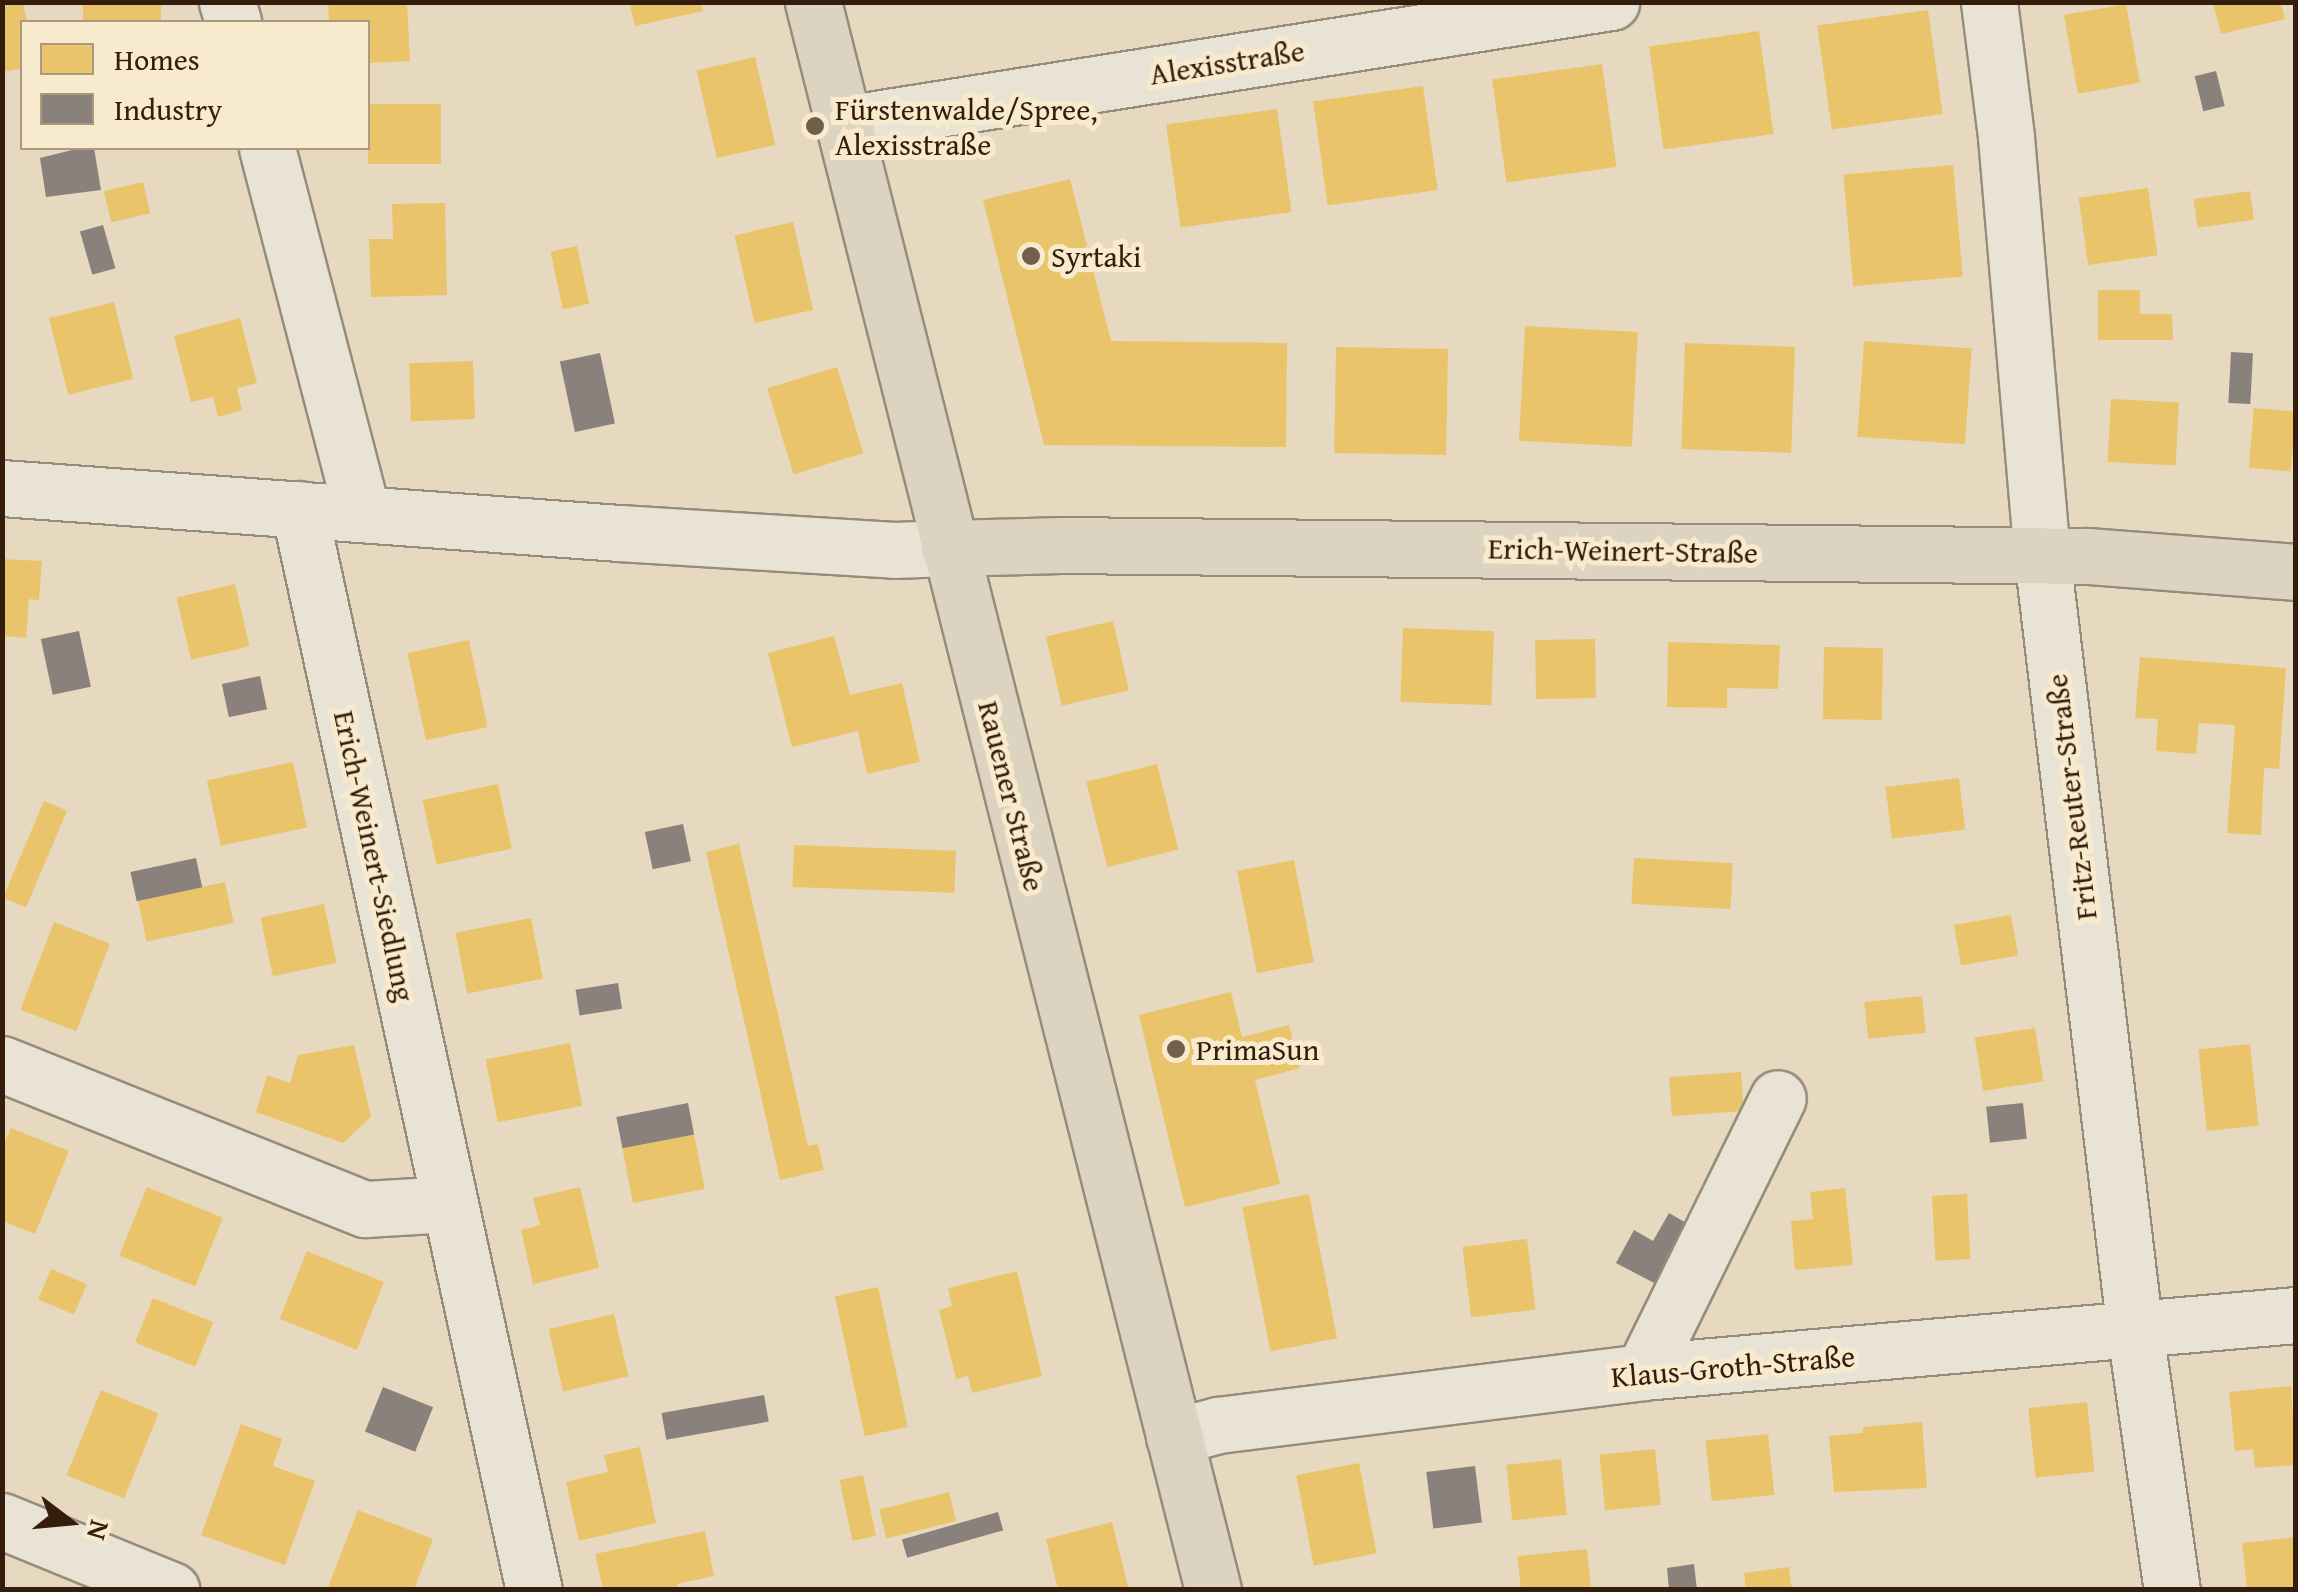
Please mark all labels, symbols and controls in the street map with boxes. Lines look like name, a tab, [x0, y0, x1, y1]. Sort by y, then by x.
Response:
legend	[20, 20, 370, 150]
street label: Alexisstraße	[1147, 32, 1307, 92]
text: Homes	[114, 37, 200, 81]
text: Industry	[114, 87, 222, 131]
place label: Fürstenwalde/Spree, Alexisstraße	[835, 91, 1098, 162]
marker: Fürstenwalde/Spree, Alexisstraße	[804, 115, 826, 137]
place label: Syrtaki	[1051, 238, 1141, 274]
marker: Syrtaki	[1020, 245, 1042, 267]
street label: Erich-Weinert-Straße	[1488, 530, 1758, 570]
street label: Fritz-Reuter-Straße	[2038, 672, 2104, 922]
street label: Rauener Straße	[971, 697, 1053, 895]
street label: Erich-Weinert-Siedlung	[327, 707, 423, 1005]
place label: PrimaSun	[1196, 1031, 1319, 1067]
marker: PrimaSun	[1165, 1038, 1187, 1060]
street label: Klaus-Groth-Straße	[1610, 1337, 1856, 1395]
north arrow	[20, 1472, 120, 1572]
text: N	[77, 1516, 122, 1545]

